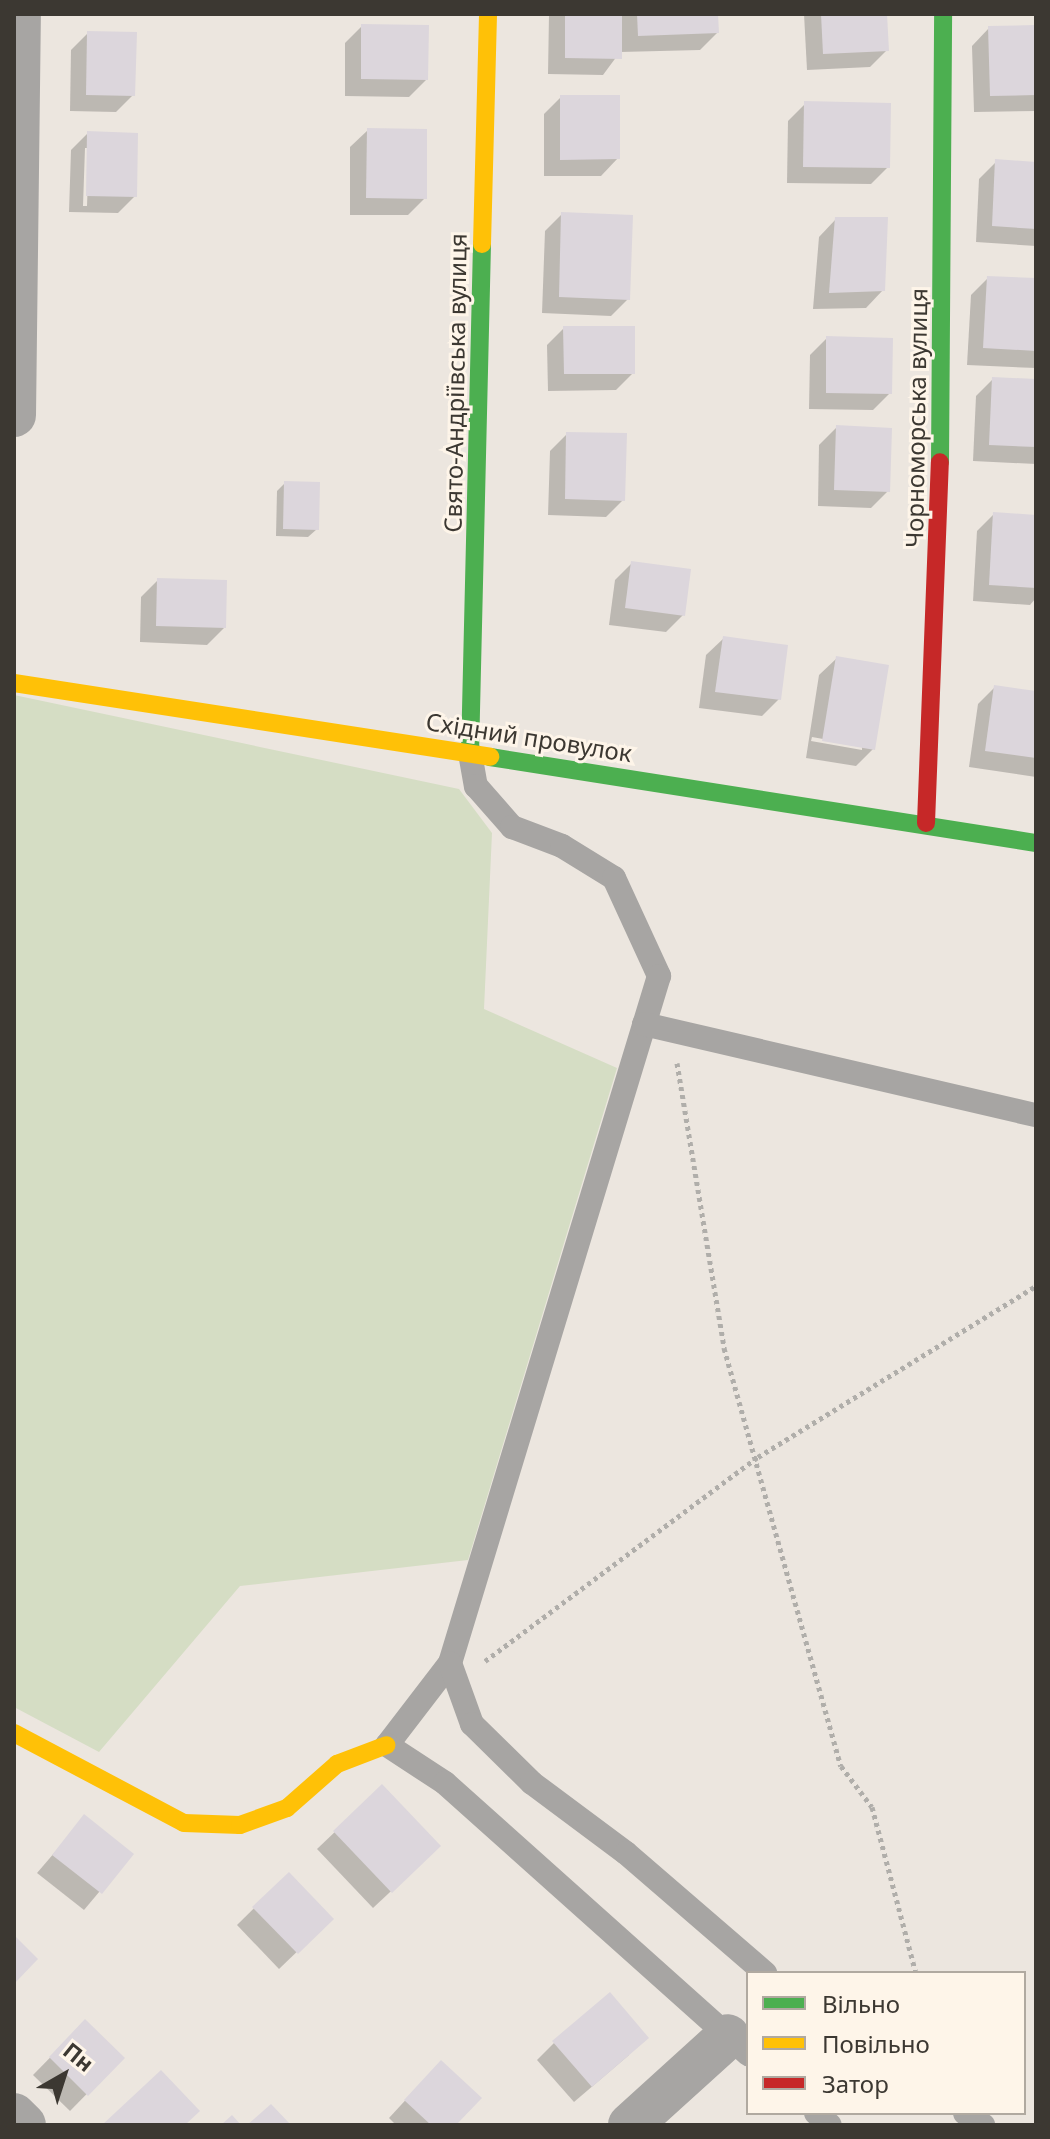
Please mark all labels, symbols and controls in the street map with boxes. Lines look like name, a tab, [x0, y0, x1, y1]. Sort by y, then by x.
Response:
street label: Свято-Андріївська вулиця	[438, 233, 472, 533]
street label: Чорноморська вулиця	[899, 288, 933, 548]
street label: Східний провулок	[424, 707, 634, 767]
legend	[746, 1971, 1026, 2115]
text: Вільно	[822, 1987, 900, 2020]
text: Повільно	[822, 2027, 930, 2060]
north arrow	[24, 2035, 104, 2115]
text: Пн	[58, 2035, 101, 2078]
text: Затор	[822, 2067, 889, 2100]

